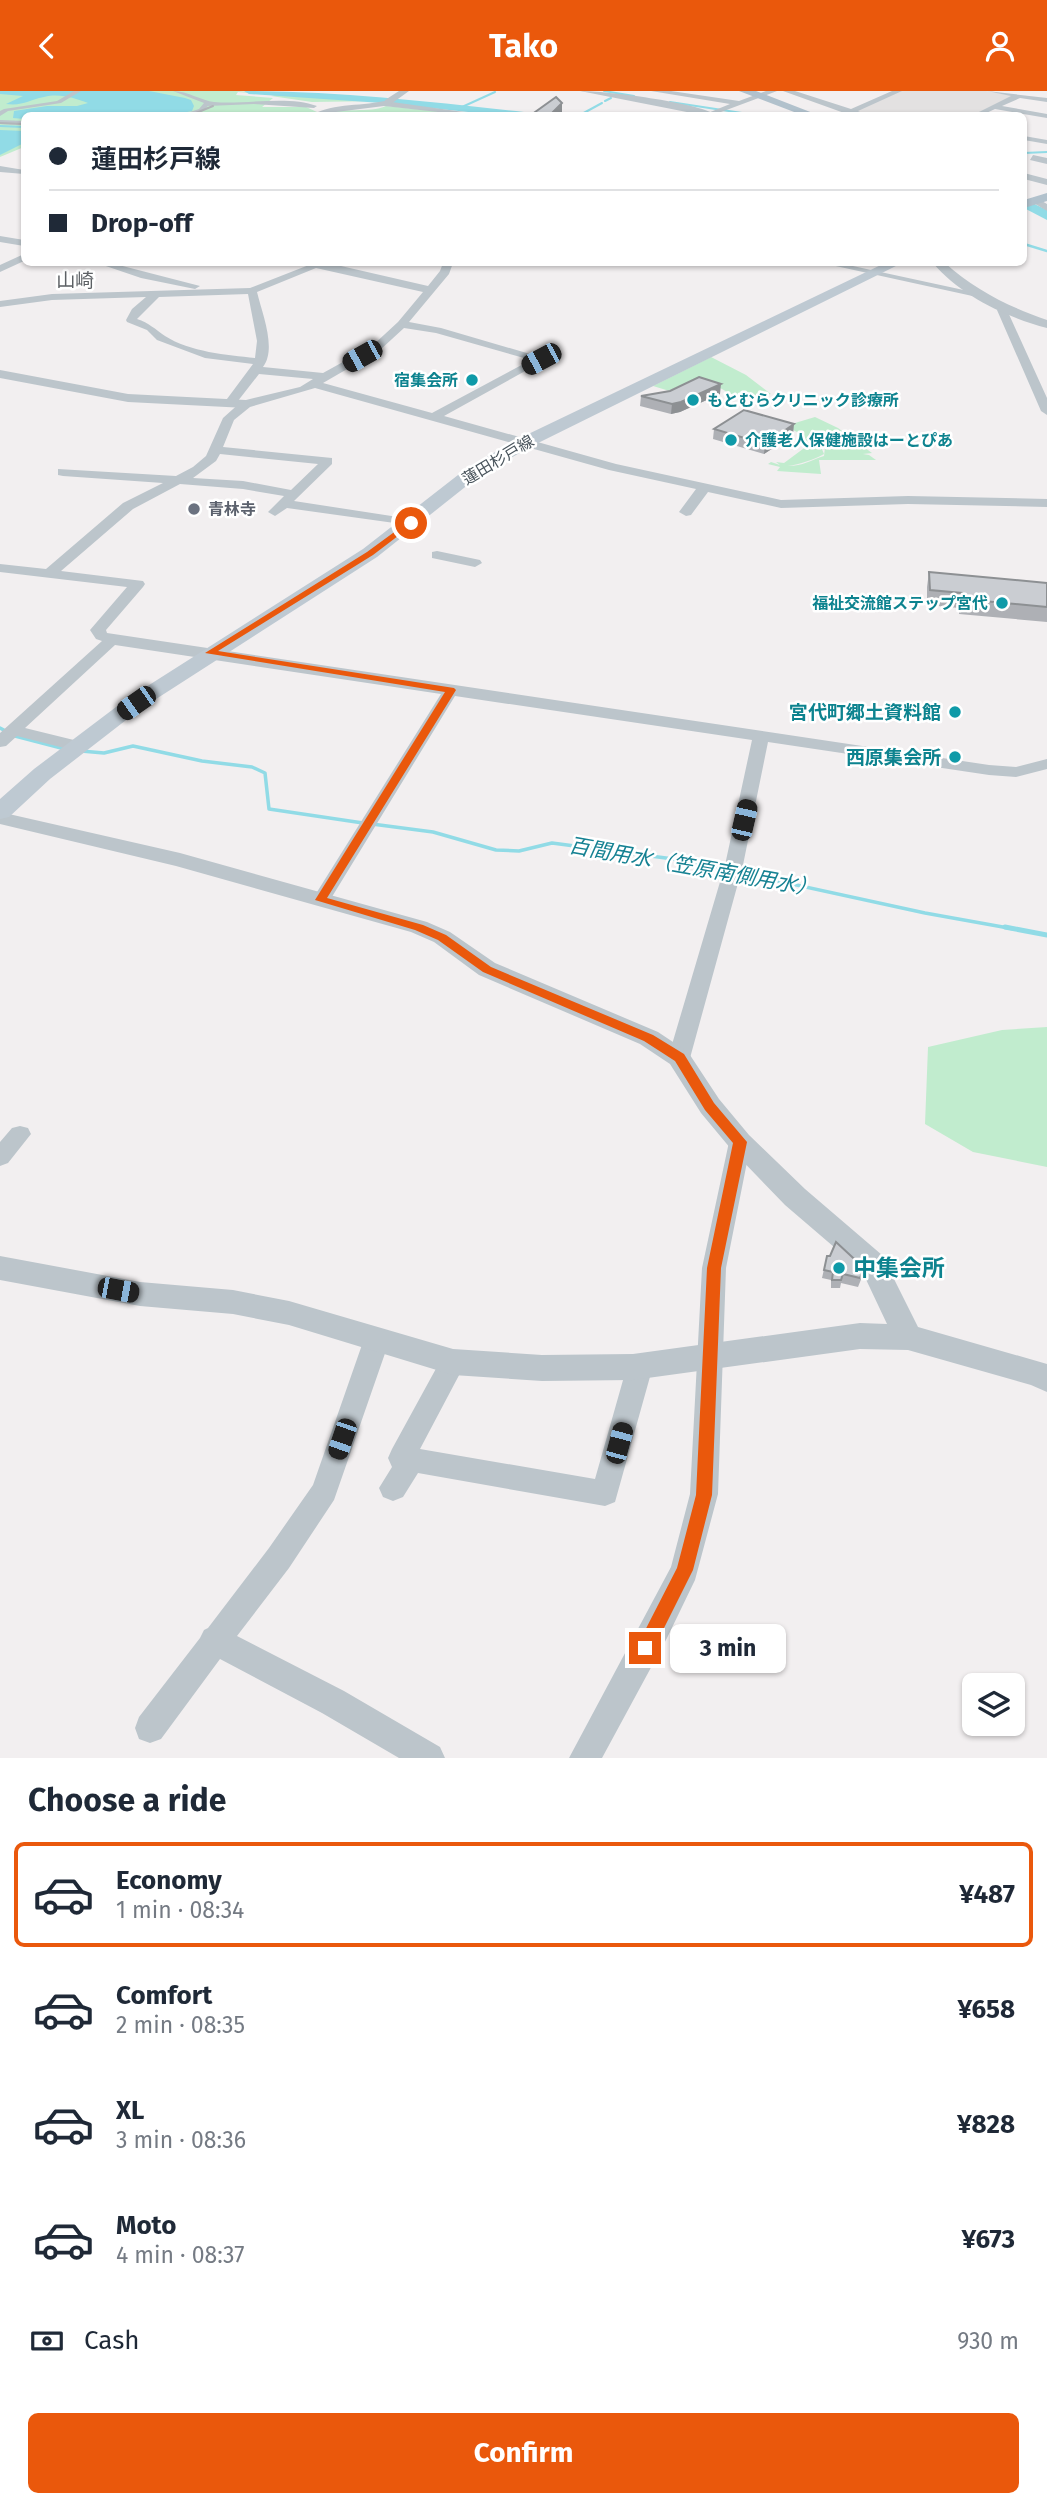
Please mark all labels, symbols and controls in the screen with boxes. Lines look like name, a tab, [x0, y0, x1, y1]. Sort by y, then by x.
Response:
icon: back	[28, 27, 66, 65]
text: Tako	[489, 27, 558, 65]
icon: person	[981, 27, 1019, 65]
text: 蓮田杉戸線	[91, 144, 221, 175]
text: Drop-off	[91, 208, 193, 239]
district label: 山崎	[56, 269, 94, 292]
car	[339, 337, 386, 375]
car	[518, 340, 565, 378]
place label: 宿集会所	[394, 371, 458, 390]
marker: 宿集会所	[464, 372, 480, 388]
place label: もとむらクリニック診療所	[707, 391, 899, 410]
marker: もとむらクリニック診療所	[685, 392, 701, 408]
street label: 蓮田杉戸線	[459, 431, 537, 489]
place label: 介護老人保健施設はーとぴあ	[745, 431, 953, 450]
marker: 介護老人保健施設はーとぴあ	[723, 432, 739, 448]
place label: 青林寺	[208, 500, 256, 519]
marker: 青林寺	[186, 501, 202, 517]
route start	[395, 507, 427, 539]
place label: 福祉交流館ステップ宮代	[812, 594, 988, 613]
marker: 福祉交流館ステップ宮代	[994, 595, 1010, 611]
car	[113, 682, 160, 724]
place label: 宮代町郷土資料館	[789, 701, 941, 724]
marker: 宮代町郷土資料館	[947, 704, 963, 720]
place label: 西原集会所	[846, 746, 941, 769]
marker: 西原集会所	[947, 749, 963, 765]
car	[730, 797, 759, 843]
water label: 百間用水（笠原南側用水）	[567, 832, 819, 902]
place label: 中集会所	[853, 1254, 945, 1282]
marker: 中集会所	[831, 1260, 847, 1276]
car	[96, 1276, 141, 1304]
car	[326, 1416, 359, 1462]
car	[604, 1420, 635, 1466]
callout: 3 min	[670, 1623, 785, 1673]
route end	[629, 1632, 661, 1664]
text: 3 min	[700, 1634, 756, 1662]
map controls	[962, 1673, 1025, 1736]
button: layers	[962, 1673, 1025, 1736]
text: Choose a ride	[28, 1781, 226, 1819]
icon: car	[32, 1863, 95, 1926]
text: Economy	[116, 1865, 222, 1896]
text: ¥487	[959, 1879, 1015, 1910]
text: 1 min · 08:34	[116, 1896, 244, 1924]
icon: car	[32, 1978, 95, 2041]
text: Comfort	[116, 1980, 212, 2011]
text: ¥658	[957, 1994, 1015, 2025]
text: 2 min · 08:35	[116, 2011, 245, 2039]
icon: car	[32, 2093, 95, 2156]
text: XL	[116, 2095, 144, 2126]
text: ¥828	[957, 2109, 1015, 2140]
text: 3 min · 08:36	[116, 2126, 246, 2154]
icon: car	[32, 2208, 95, 2271]
text: Moto	[116, 2210, 176, 2241]
text: ¥673	[961, 2224, 1015, 2255]
text: 4 min · 08:37	[116, 2241, 245, 2269]
icon: cash	[28, 2322, 66, 2360]
text: Cash	[84, 2325, 140, 2356]
text: 930 m	[957, 2327, 1019, 2355]
button: Confirm	[28, 2413, 1019, 2493]

